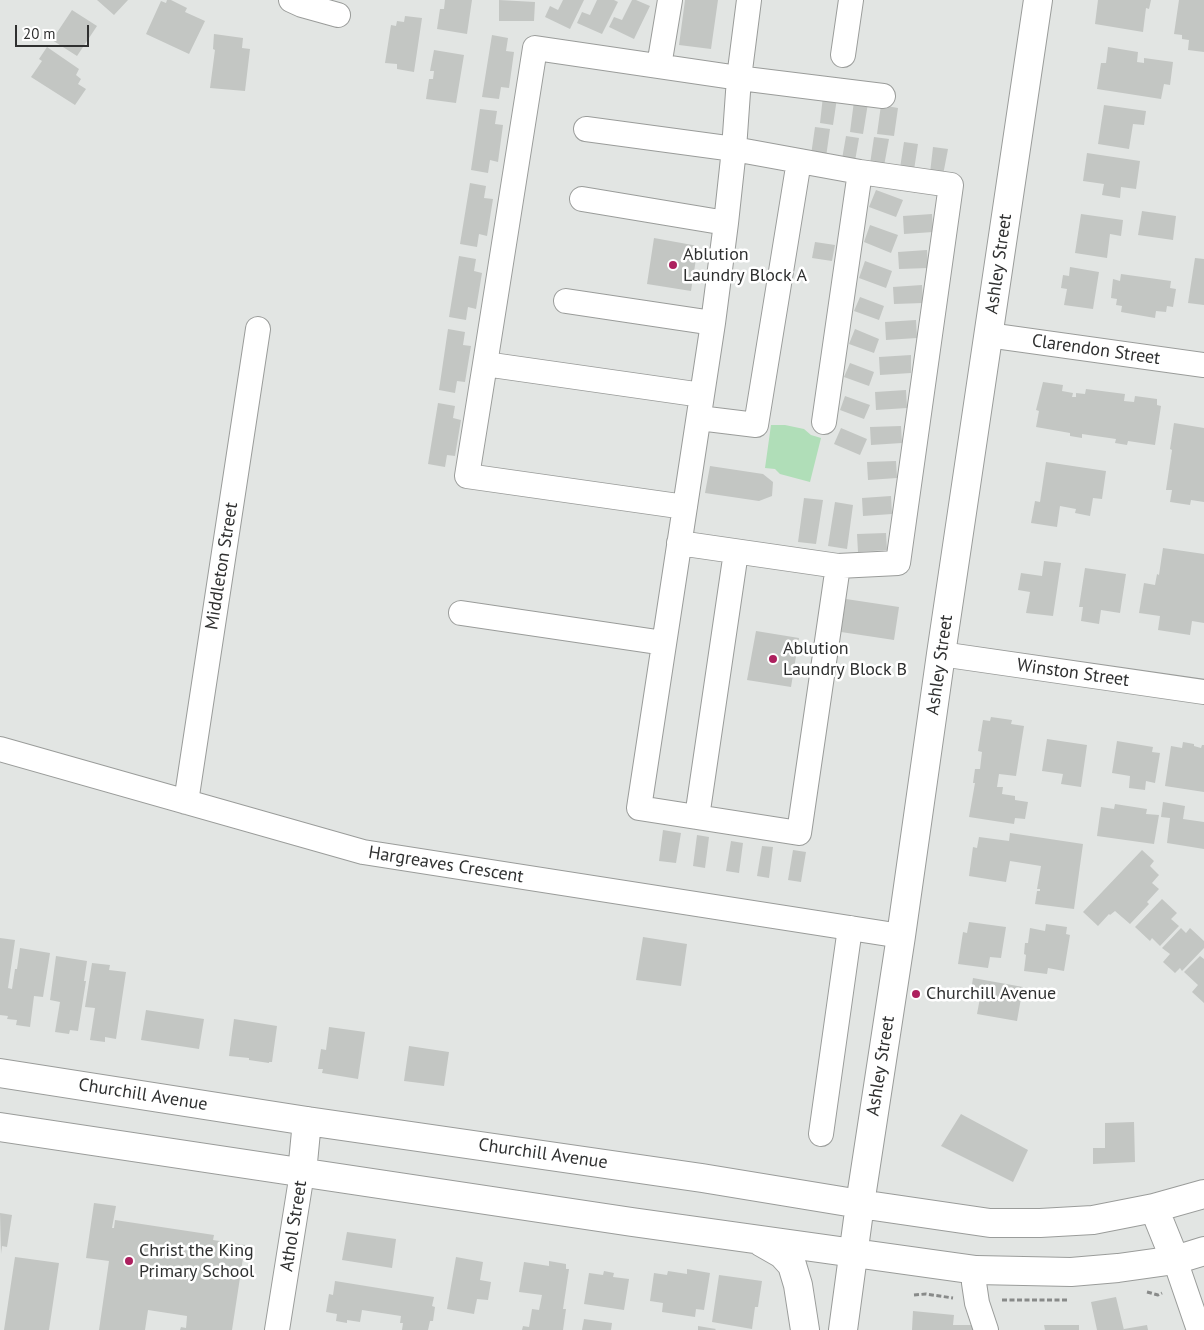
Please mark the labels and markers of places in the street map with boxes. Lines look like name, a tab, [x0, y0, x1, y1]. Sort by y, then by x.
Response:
place label: Ablution Laundry Block A	[683, 244, 807, 286]
marker: Ablution Laundry Block A	[667, 259, 679, 271]
place label: Ablution Laundry Block B	[783, 638, 907, 681]
marker: Ablution Laundry Block B	[767, 653, 779, 665]
place label: Churchill Avenue	[926, 983, 1056, 1005]
marker: Churchill Avenue	[910, 988, 922, 1000]
place label: Christ the King Primary School	[139, 1240, 254, 1282]
marker: Christ the King Primary School	[123, 1255, 135, 1267]

